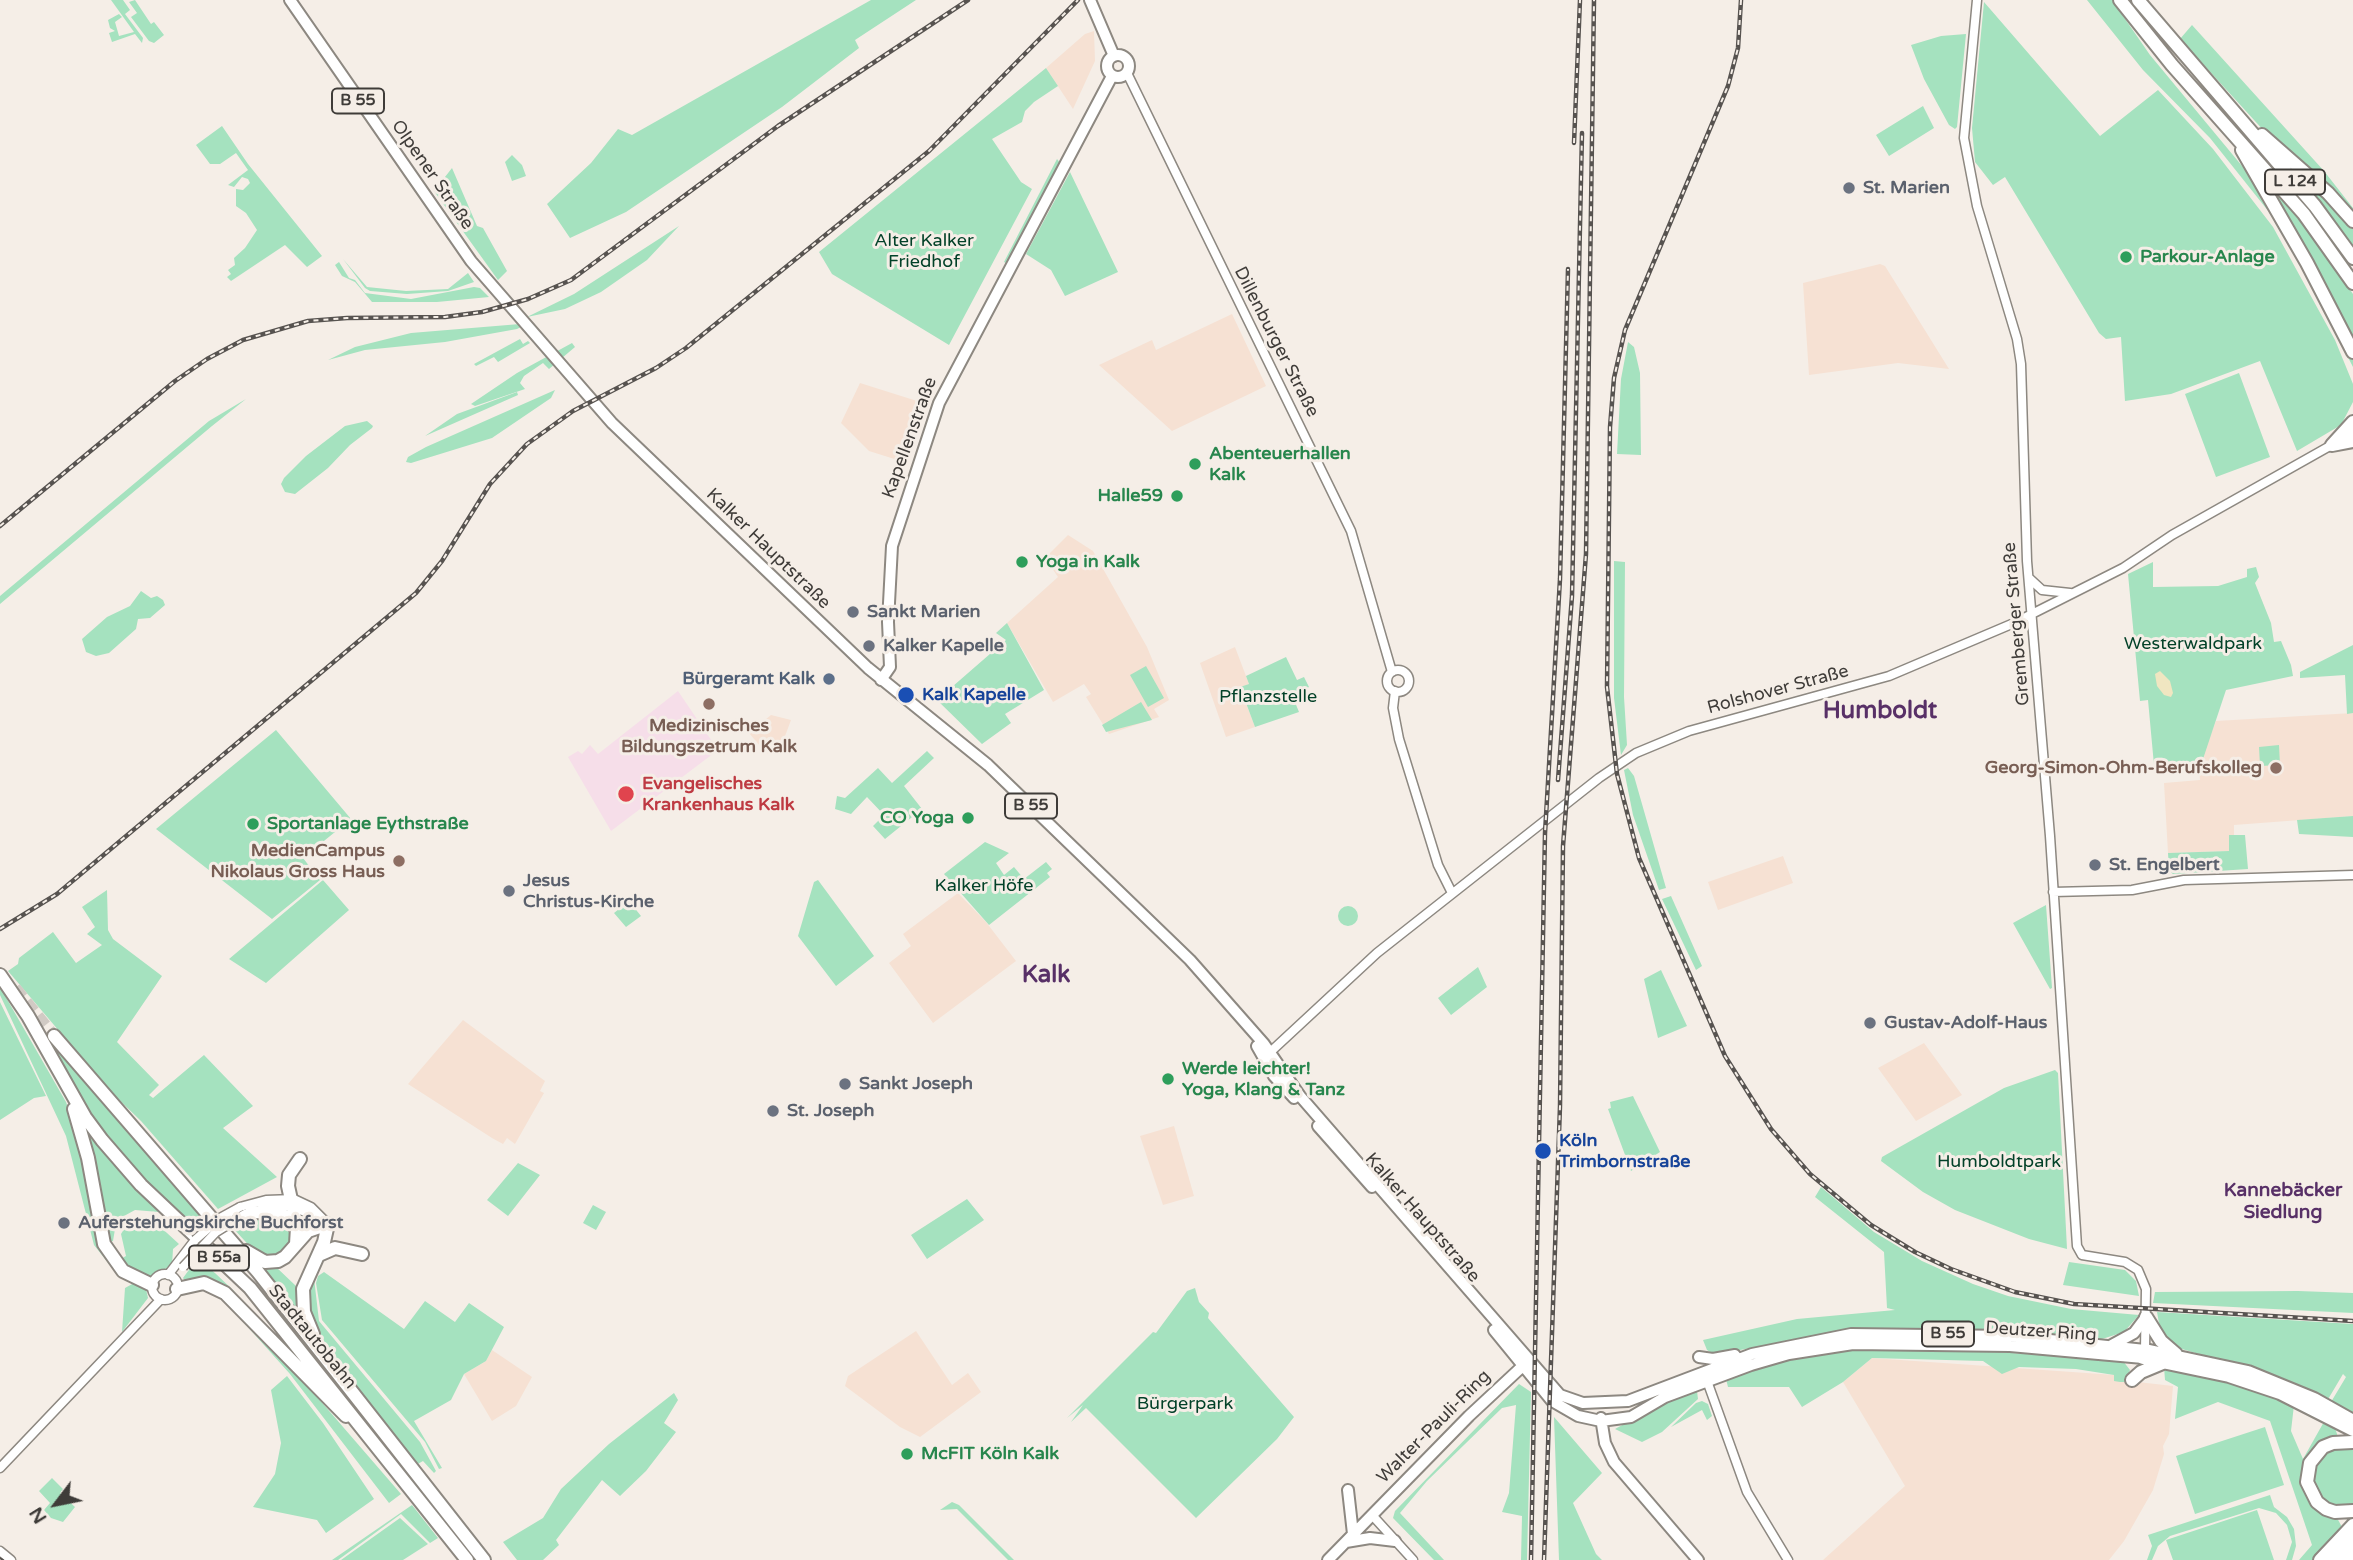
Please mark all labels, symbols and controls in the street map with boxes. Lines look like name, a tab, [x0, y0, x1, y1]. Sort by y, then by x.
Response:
road number: B 55	[332, 88, 384, 114]
street label: Olpener Straße	[386, 116, 478, 234]
road number: L 124	[2265, 170, 2325, 194]
place label: St. Marien	[1863, 177, 1950, 199]
marker: St. Marien	[1841, 180, 1857, 196]
park label: Alter Kalker Friedhof	[874, 230, 974, 272]
place label: Parkour-Anlage	[2140, 246, 2275, 268]
marker: Parkour-Anlage	[2118, 249, 2134, 265]
street label: Dillenburger Straße	[1229, 263, 1323, 421]
street label: Kapellenstraße	[878, 374, 942, 502]
place label: Abenteuerhallen Kalk	[1209, 443, 1351, 486]
marker: Abenteuerhallen Kalk	[1187, 456, 1203, 472]
street label: Kalker Hauptstraße	[701, 484, 835, 614]
place label: Halle59	[1098, 485, 1163, 507]
marker: Halle59	[1169, 488, 1185, 504]
street label: Gremberger Straße	[1999, 541, 2035, 707]
place label: Yoga in Kalk	[1036, 551, 1140, 573]
marker: Yoga in Kalk	[1014, 554, 1030, 570]
place label: Sankt Marien	[867, 601, 981, 623]
marker: Sankt Marien	[845, 604, 861, 620]
park label: Westerwaldpark	[2124, 633, 2262, 655]
place label: Kalker Kapelle	[883, 635, 1004, 657]
marker: Kalker Kapelle	[861, 638, 877, 654]
street label: Rolshover Straße	[1705, 661, 1851, 719]
place label: Bürgeramt Kalk	[682, 668, 815, 690]
marker: Bürgeramt Kalk	[821, 671, 837, 687]
place label: Kalk Kapelle	[922, 684, 1026, 706]
marker: Kalk Kapelle	[896, 685, 916, 705]
park label: Pflanzstelle	[1219, 686, 1317, 708]
marker: Medizinisches Bildungszetrum Kalk	[701, 696, 717, 712]
district label: Humboldt	[1823, 698, 1937, 726]
place label: Medizinisches Bildungszetrum Kalk	[621, 715, 797, 758]
place label: Georg-Simon-Ohm-Berufskolleg	[1985, 757, 2262, 779]
marker: Georg-Simon-Ohm-Berufskolleg	[2268, 760, 2284, 776]
place label: Evangelisches Krankenhaus Kalk	[642, 773, 795, 816]
marker: Evangelisches Krankenhaus Kalk	[616, 784, 636, 804]
road number: B 55	[1005, 793, 1057, 818]
place label: CO Yoga	[880, 807, 954, 829]
marker: CO Yoga	[960, 810, 976, 826]
place label: Sportanlage Eythstraße	[267, 813, 469, 835]
marker: Sportanlage Eythstraße	[245, 816, 261, 832]
place label: MedienCampus Nikolaus Gross Haus	[210, 840, 385, 882]
marker: MedienCampus Nikolaus Gross Haus	[391, 853, 407, 869]
place label: St. Engelbert	[2109, 854, 2220, 876]
marker: St. Engelbert	[2087, 857, 2103, 873]
place label: Jesus Christus-Kirche	[523, 870, 654, 912]
park label: Kalker Höfe	[935, 875, 1033, 897]
marker: Jesus Christus-Kirche	[501, 883, 517, 899]
district label: Kalk	[1022, 962, 1070, 990]
place label: Gustav-Adolf-Haus	[1884, 1012, 2047, 1034]
marker: Gustav-Adolf-Haus	[1862, 1015, 1878, 1031]
place label: Werde leichter! Yoga, Klang & Tanz	[1182, 1058, 1345, 1100]
marker: Werde leichter! Yoga, Klang & Tanz	[1160, 1071, 1176, 1087]
place label: Sankt Joseph	[859, 1073, 973, 1095]
marker: Sankt Joseph	[837, 1076, 853, 1092]
place label: St. Joseph	[787, 1100, 874, 1122]
marker: St. Joseph	[765, 1103, 781, 1119]
place label: Köln Trimbornstraße	[1559, 1130, 1691, 1172]
marker: Köln Trimbornstraße	[1533, 1141, 1553, 1161]
street label: Kalker Hauptstraße	[1360, 1149, 1484, 1287]
park label: Humboldtpark	[1937, 1151, 2061, 1173]
district label: Kannebäcker Siedlung	[2224, 1180, 2342, 1224]
place label: Auferstehungskirche Buchforst	[78, 1212, 343, 1234]
marker: Auferstehungskirche Buchforst	[56, 1215, 72, 1231]
road number: B 55a	[189, 1246, 249, 1270]
street label: Stadtautobahn	[263, 1280, 361, 1394]
street label: Deutzer Ring	[1985, 1317, 2097, 1347]
road number: B 55	[1922, 1322, 1974, 1346]
street label: Walter-Pauli-Ring	[1373, 1366, 1495, 1488]
park label: Bürgerpark	[1137, 1393, 1233, 1415]
place label: McFIT Köln Kalk	[921, 1443, 1059, 1465]
marker: McFIT Köln Kalk	[899, 1446, 915, 1462]
north arrow	[21, 1469, 91, 1539]
text: N	[25, 1503, 52, 1527]

